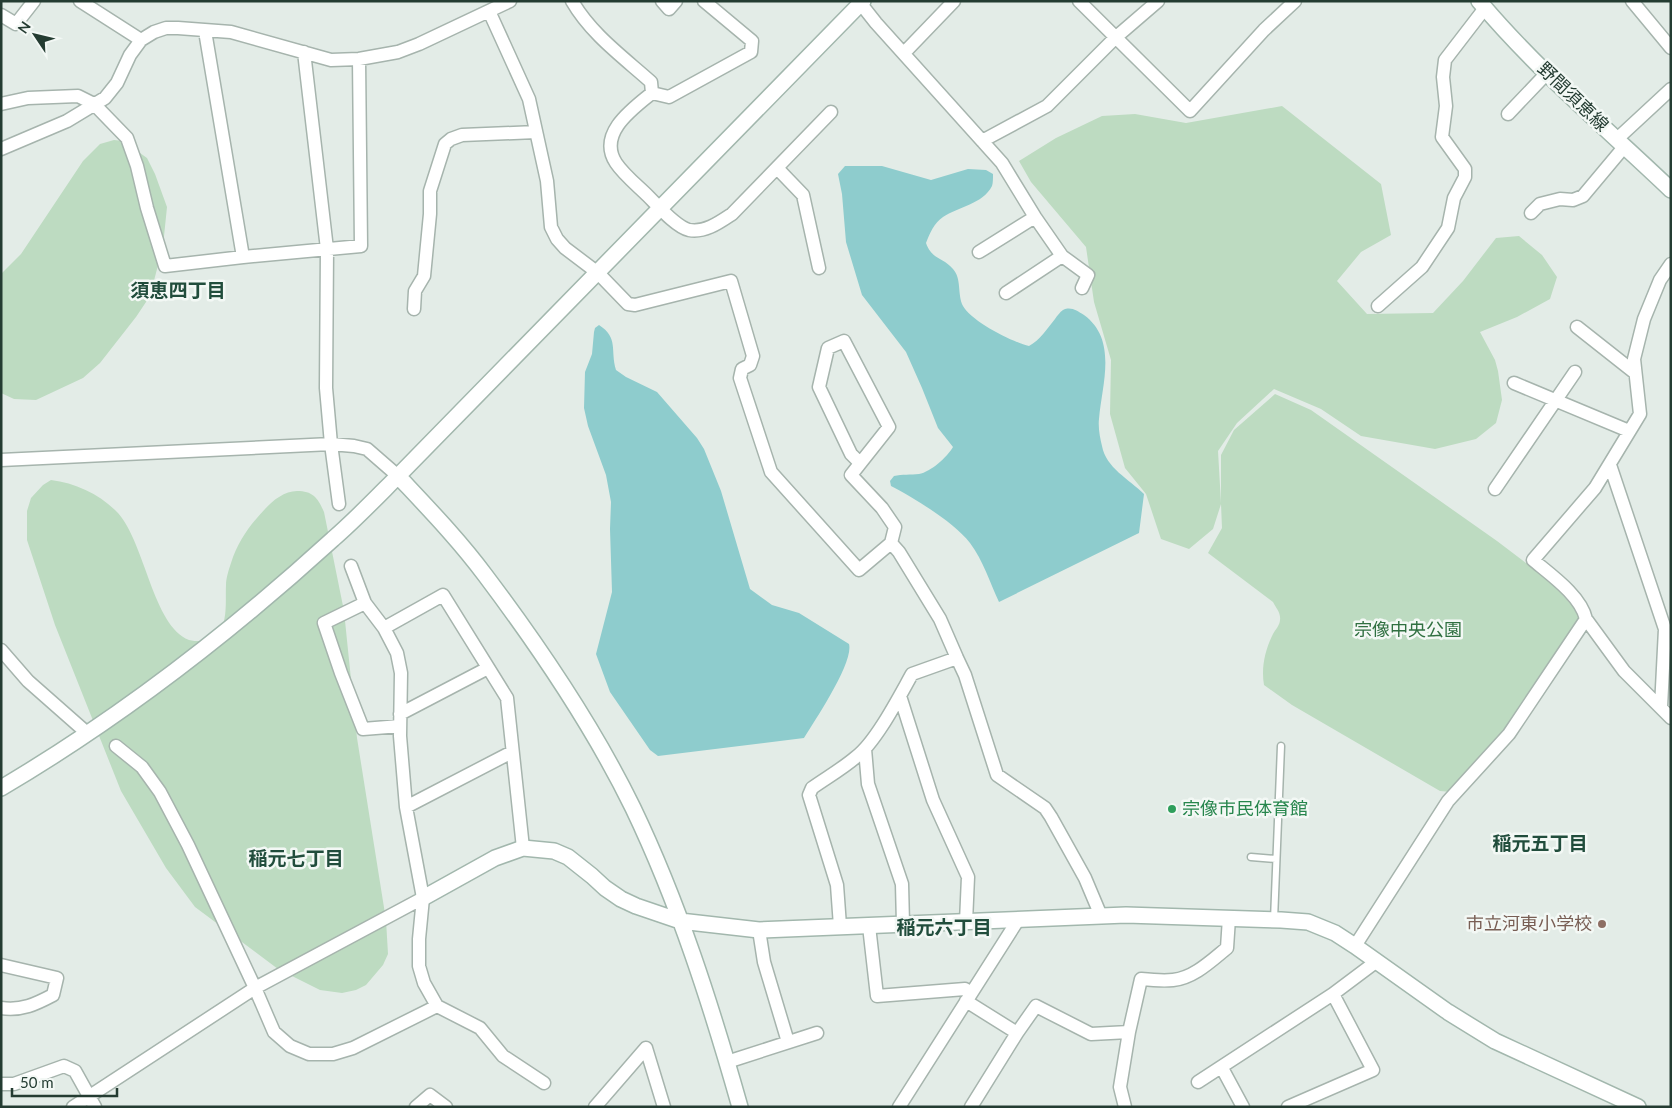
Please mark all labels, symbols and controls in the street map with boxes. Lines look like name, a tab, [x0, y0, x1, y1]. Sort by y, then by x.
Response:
north arrow	[10, 10, 60, 60]
text: N	[14, 18, 34, 37]
street label: 野間須恵線	[1534, 57, 1614, 135]
district label: 須恵四丁目	[130, 278, 226, 301]
park label: 宗像中央公園	[1354, 618, 1462, 640]
place label: 宗像市民体育館	[1182, 797, 1308, 819]
marker: 宗像市民体育館	[1166, 803, 1178, 815]
district label: 稲元五丁目	[1492, 831, 1588, 854]
district label: 稲元七丁目	[248, 846, 344, 869]
place label: 市立河東小学校	[1466, 912, 1592, 934]
district label: 稲元六丁目	[896, 915, 992, 938]
marker: 市立河東小学校	[1596, 918, 1608, 930]
scale bar	[12, 1066, 118, 1098]
text: 50 m	[20, 1073, 54, 1091]

